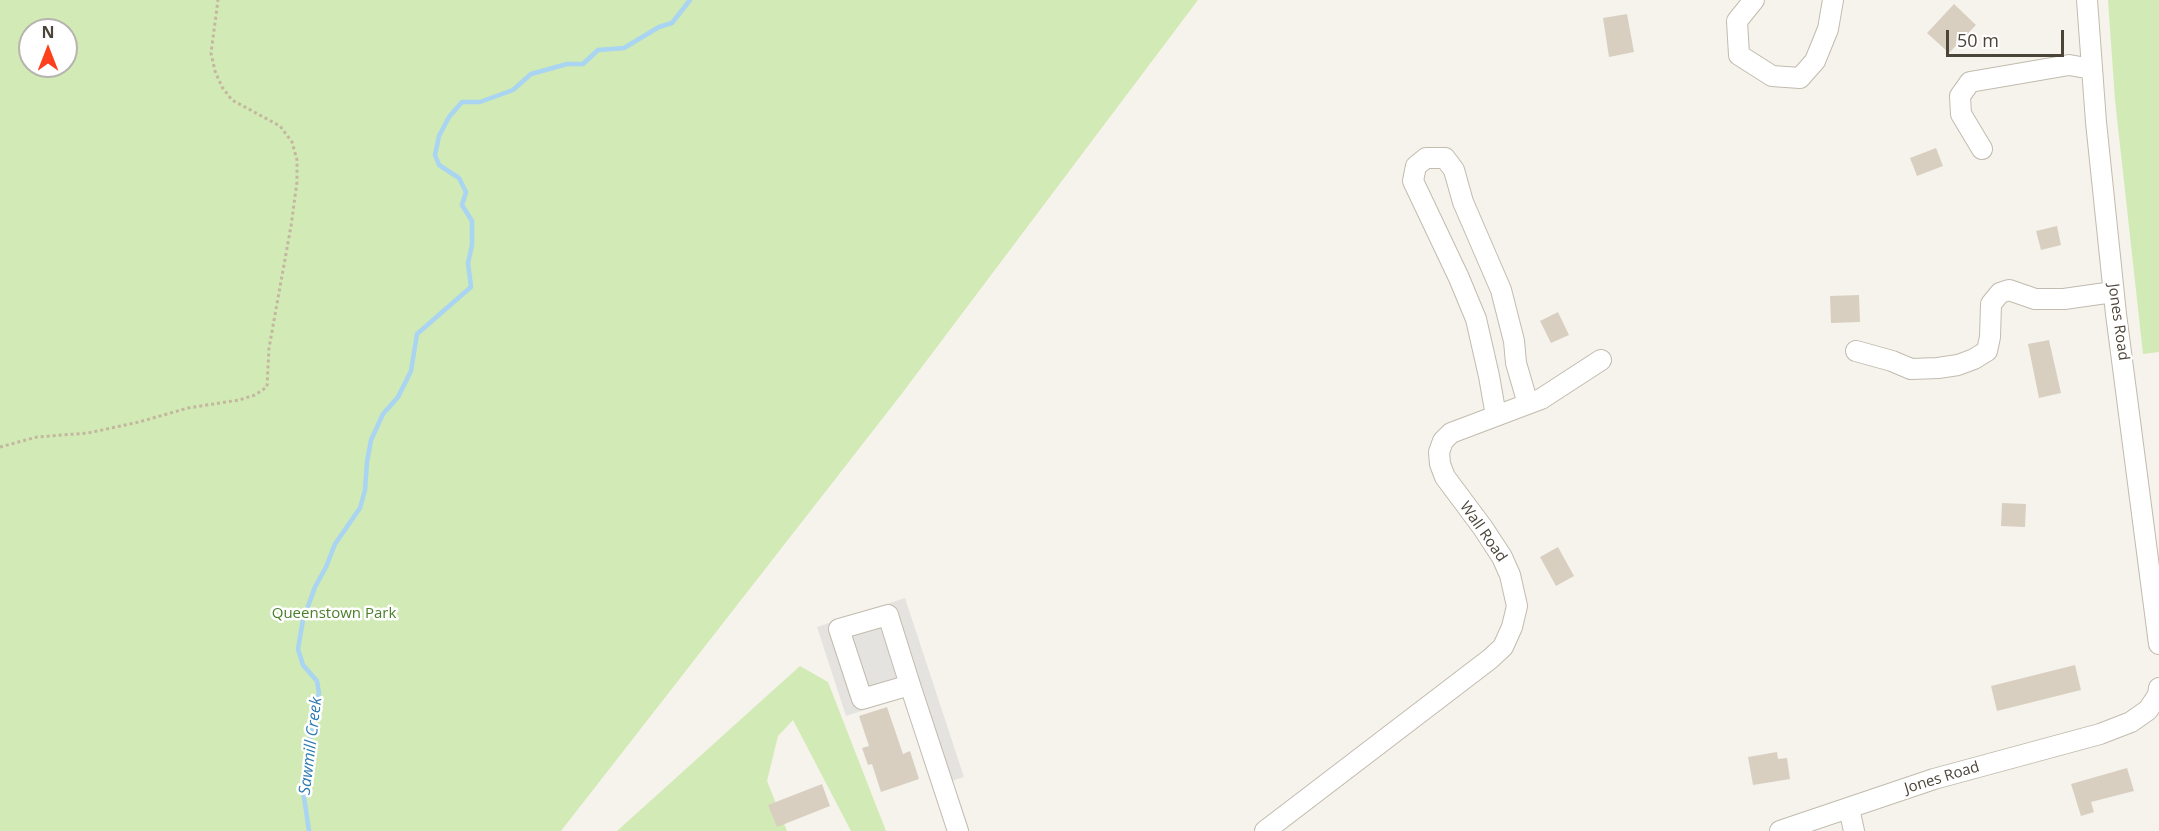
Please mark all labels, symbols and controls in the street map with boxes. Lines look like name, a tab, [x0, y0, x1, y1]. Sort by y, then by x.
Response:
north arrow	[18, 18, 78, 78]
scale bar	[1949, 18, 2068, 56]
text: N	[41, 21, 55, 43]
text: 50 m	[1957, 28, 1999, 52]
street label: Jones Road	[2104, 282, 2132, 362]
street label: Wall Road	[1456, 498, 1510, 566]
park label: Queenstown Park	[272, 605, 396, 623]
water label: Sawmill Creek	[295, 696, 327, 796]
street label: Jones Road	[1902, 758, 1982, 798]

